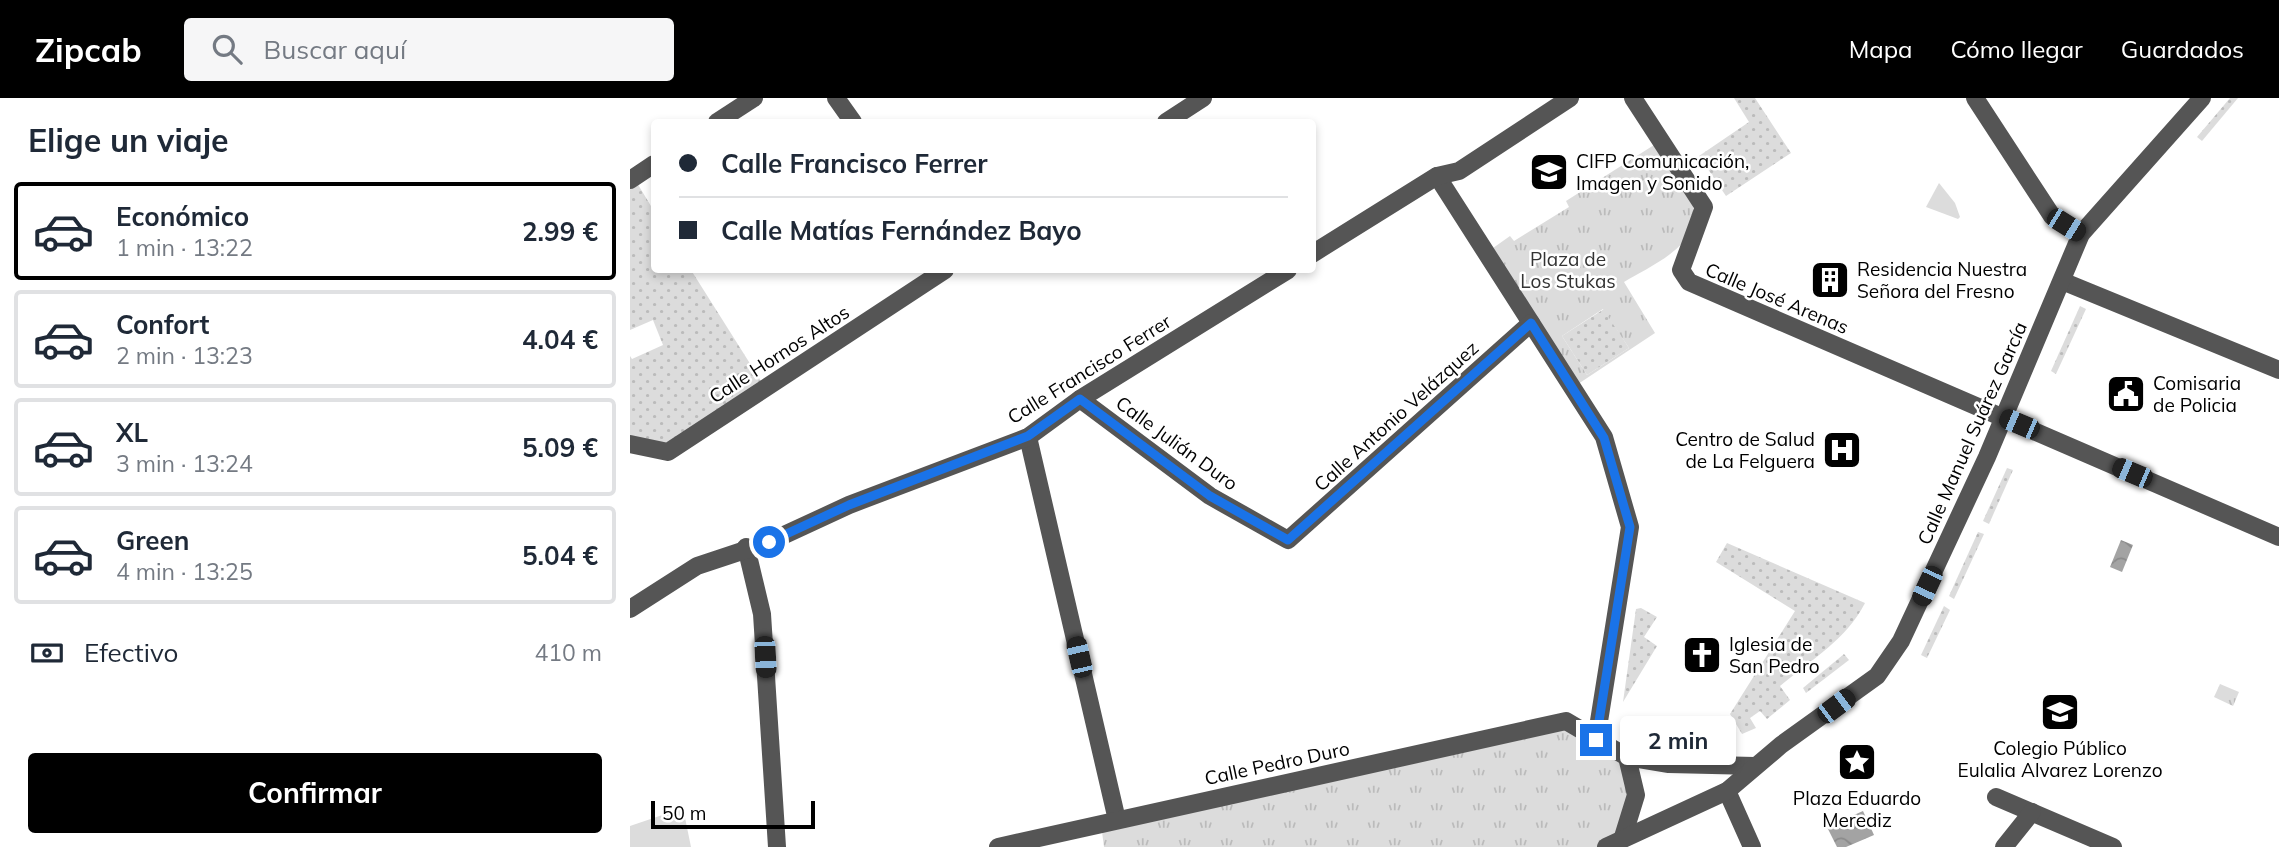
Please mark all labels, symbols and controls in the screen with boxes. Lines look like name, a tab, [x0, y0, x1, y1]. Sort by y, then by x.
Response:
search box	[184, 18, 674, 81]
text: Zipcab	[35, 29, 142, 70]
icon: search	[208, 30, 246, 68]
text: Buscar aquí	[264, 33, 406, 66]
text: Mapa	[1849, 34, 1912, 64]
text: Cómo llegar	[1950, 34, 2083, 64]
text: Guardados	[2121, 34, 2244, 64]
text: Elige un viaje	[28, 120, 229, 160]
text: Calle Francisco Ferrer	[721, 147, 988, 180]
place label: CIFP Comunicación, Imagen y Sonido	[1576, 149, 1749, 195]
school or university icon: CIFP Comunicación, Imagen y Sonido	[1528, 151, 1570, 193]
icon: car	[32, 200, 95, 263]
text: Económico	[116, 200, 249, 233]
car	[2043, 205, 2090, 245]
text: Calle Matías Fernández Bayo	[721, 214, 1082, 247]
text: 2.99 €	[522, 215, 598, 248]
text: 1 min · 13:22	[116, 233, 253, 262]
park label: Plaza de Los Stukas	[1520, 247, 1616, 293]
street label: Calle José Arenas	[1702, 257, 1852, 339]
place label: Residencia Nuestra Señora del Fresno	[1857, 257, 2027, 303]
building icon: Residencia Nuestra Señora del Fresno	[1809, 259, 1851, 301]
street label: Calle Hornos Altos	[704, 300, 854, 408]
icon: car	[32, 308, 95, 371]
text: Confort	[116, 308, 209, 341]
street label: Calle Francisco Ferrer	[1003, 309, 1175, 429]
street label: Calle Manuel Suárez García	[1912, 318, 2032, 548]
text: 4.04 €	[522, 323, 598, 356]
street label: Calle Antonio Velázquez	[1309, 336, 1483, 496]
text: 2 min · 13:23	[116, 341, 253, 370]
place label: Comisaria de Policia	[2153, 371, 2241, 417]
public building icon: Comisaria de Policia	[2105, 373, 2147, 415]
street label: Calle Julián Duro	[1111, 391, 1243, 495]
car	[1996, 406, 2043, 442]
icon: car	[32, 416, 95, 479]
text: XL	[116, 416, 148, 449]
place label: Centro de Salud de La Felguera	[1675, 427, 1815, 473]
hospital icon: Centro de Salud de La Felguera	[1821, 429, 1863, 471]
text: 5.09 €	[522, 431, 598, 464]
text: 3 min · 13:24	[116, 449, 253, 478]
car	[2109, 455, 2156, 491]
icon: car	[32, 524, 95, 587]
text: Green	[116, 524, 189, 557]
route start	[753, 526, 785, 558]
text: 5.04 €	[522, 539, 598, 572]
text: 4 min · 13:25	[116, 557, 253, 586]
car	[1909, 563, 1946, 609]
place label: Iglesia de San Pedro	[1729, 632, 1820, 678]
icon: cash	[28, 634, 66, 672]
car	[1065, 634, 1094, 680]
church icon: Iglesia de San Pedro	[1681, 634, 1723, 676]
car	[754, 635, 777, 679]
text: Efectivo	[84, 636, 178, 669]
text: 410 m	[534, 638, 602, 667]
car	[1813, 685, 1860, 727]
school or university icon: Colegio Público Eulalia Alvarez Lorenzo	[2039, 691, 2081, 733]
callout: 2 min	[1620, 716, 1736, 764]
route end	[1580, 724, 1612, 756]
text: 2 min	[1648, 726, 1708, 755]
street label: Calle Pedro Duro	[1202, 736, 1352, 790]
place label: Colegio Público Eulalia Alvarez Lorenzo	[1957, 736, 2163, 782]
place icon: Plaza Eduardo Merediz	[1836, 741, 1878, 783]
button: Confirmar	[28, 753, 602, 833]
place label: Plaza Eduardo Merediz	[1793, 786, 1921, 832]
scale bar	[651, 798, 816, 830]
text: 50 m	[662, 801, 706, 825]

